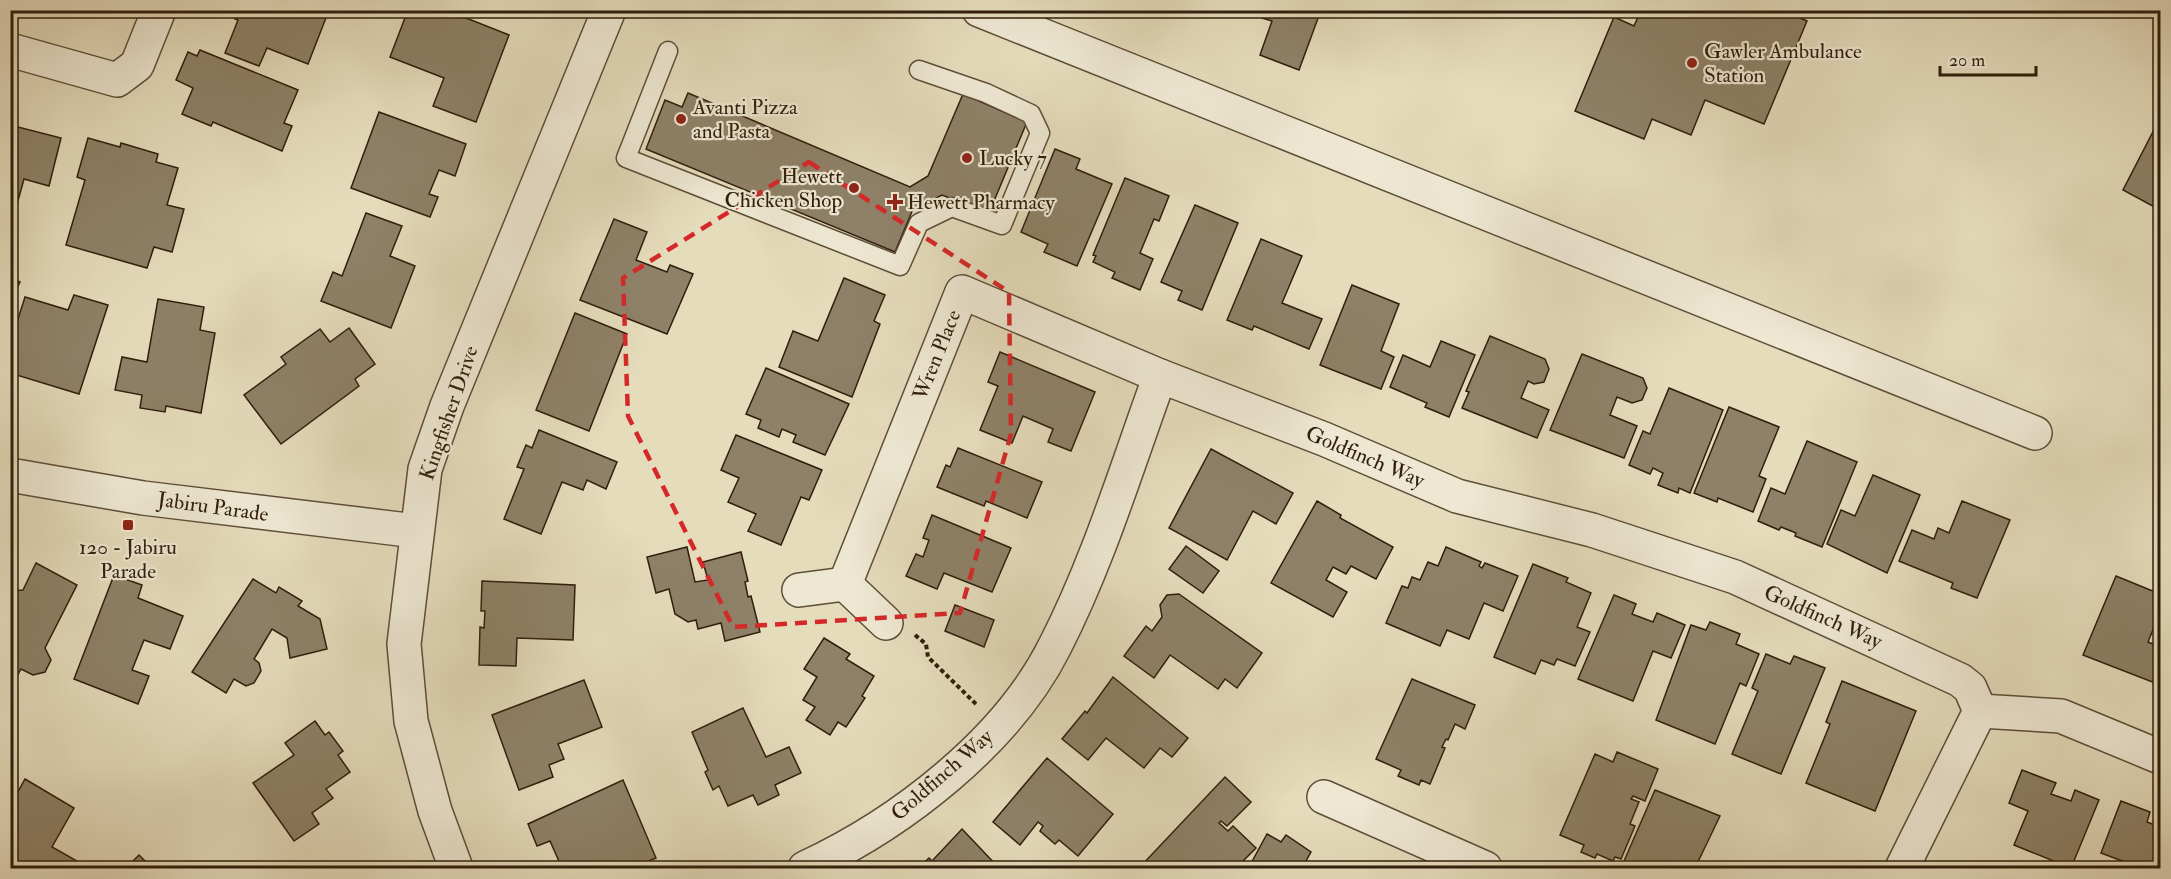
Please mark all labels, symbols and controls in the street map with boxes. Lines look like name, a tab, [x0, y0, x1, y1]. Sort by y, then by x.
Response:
place label: Gawler Ambulance Station	[1704, 38, 1862, 89]
scale bar	[1940, 39, 2036, 77]
text: 20 m	[1949, 49, 1985, 72]
marker: Gawler Ambulance Station	[1685, 56, 1699, 70]
place label: Avanti Pizza and Pasta	[692, 94, 798, 145]
marker: Avanti Pizza and Pasta	[674, 112, 688, 126]
place label: Lucky 7	[979, 145, 1047, 172]
marker: Lucky 7	[960, 151, 974, 165]
place label: Hewett Chicken Shop	[724, 163, 842, 214]
marker: Hewett Chicken Shop	[847, 181, 861, 195]
place label: Hewett Pharmacy	[907, 189, 1056, 216]
marker: Hewett Pharmacy	[888, 195, 902, 209]
street label: Wren Place	[906, 306, 967, 405]
street label: Kingfisher Drive	[413, 342, 485, 484]
street label: Goldfinch Way	[1301, 420, 1429, 494]
street label: Jabiru Parade	[155, 486, 270, 528]
marker: 120 - Jabiru Parade	[121, 518, 135, 532]
place label: 120 - Jabiru Parade	[79, 534, 177, 585]
street label: Goldfinch Way	[1760, 579, 1887, 655]
street label: Goldfinch Way	[885, 723, 999, 827]

